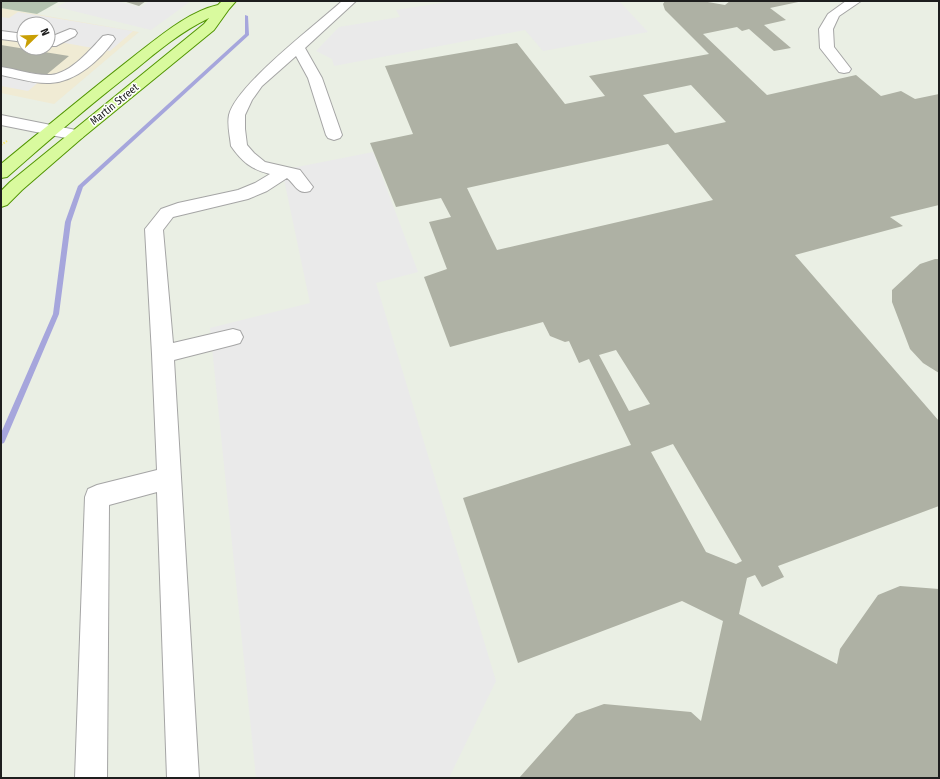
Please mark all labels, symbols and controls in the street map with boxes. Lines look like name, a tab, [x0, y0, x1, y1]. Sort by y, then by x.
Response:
north arrow	[16, 16, 56, 56]
text: N	[37, 27, 52, 38]
street label: Martin Street	[87, 81, 142, 128]

